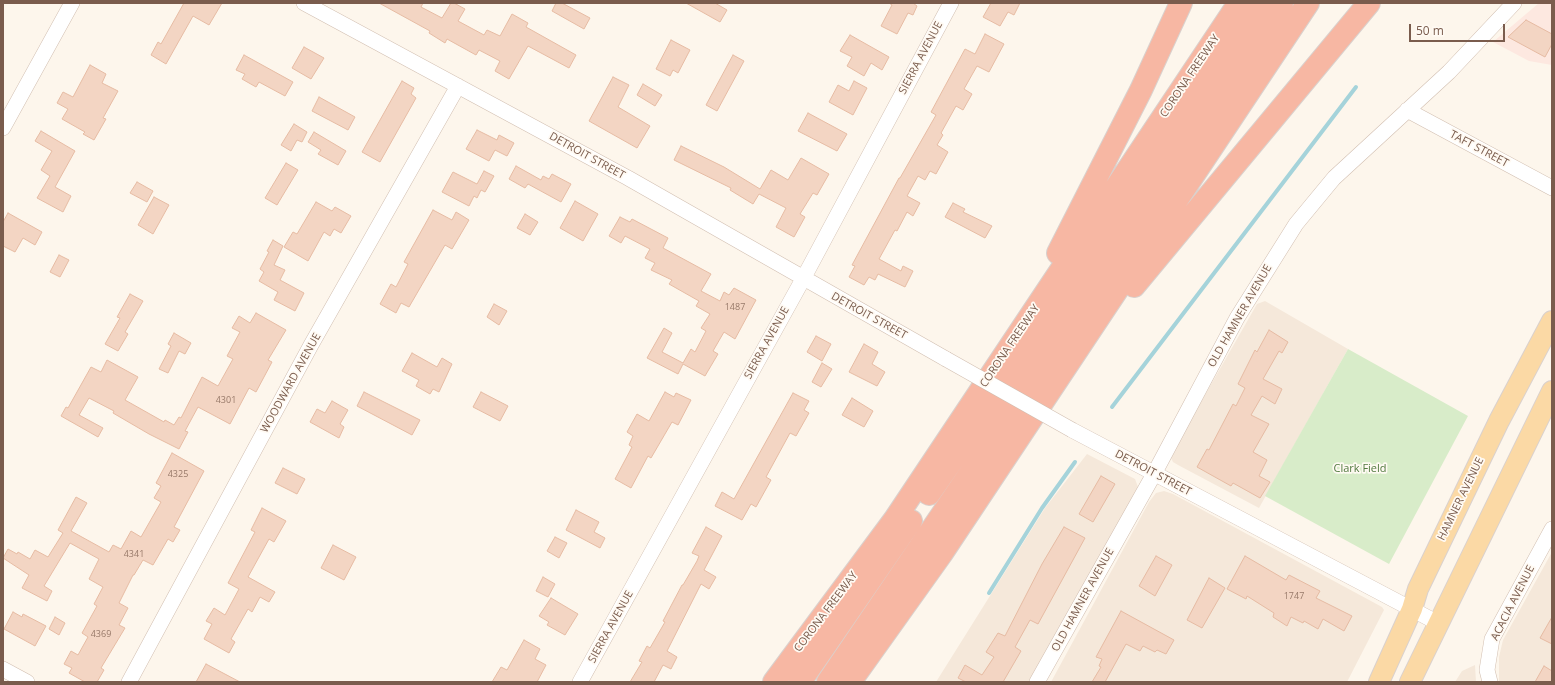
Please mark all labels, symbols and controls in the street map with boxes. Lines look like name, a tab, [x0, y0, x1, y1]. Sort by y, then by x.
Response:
scale bar	[1411, 16, 1507, 42]
street label: SIERRA AVENUE	[896, 19, 946, 97]
text: 50 m	[1416, 22, 1444, 39]
street label: CORONA FREEWAY	[1157, 32, 1223, 120]
street label: TAFT STREET	[1447, 128, 1511, 170]
street label: DETROIT STREET	[547, 130, 627, 182]
street label: OLD HAMNER AVENUE	[1205, 262, 1275, 370]
street label: DETROIT STREET	[829, 290, 909, 342]
house number: 1487	[725, 302, 745, 312]
street label: CORONA FREEWAY	[977, 302, 1043, 390]
street label: SIERRA AVENUE	[742, 305, 792, 381]
street label: WOODWARD AVENUE	[258, 331, 324, 435]
house number: 4301	[216, 395, 236, 405]
street label: DETROIT STREET	[1113, 447, 1193, 499]
street label: HAMNER AVENUE	[1435, 455, 1487, 543]
park label: Clark Field	[1333, 462, 1387, 476]
house number: 4325	[168, 469, 188, 479]
street label: OLD HAMNER AVENUE	[1049, 546, 1117, 654]
house number: 4341	[124, 549, 144, 559]
street label: ACACIA AVENUE	[1488, 563, 1538, 643]
street label: CORONA FREEWAY	[792, 569, 860, 655]
street label: SIERRA AVENUE	[586, 589, 636, 665]
house number: 1747	[1284, 591, 1304, 601]
house number: 4369	[91, 629, 111, 639]

